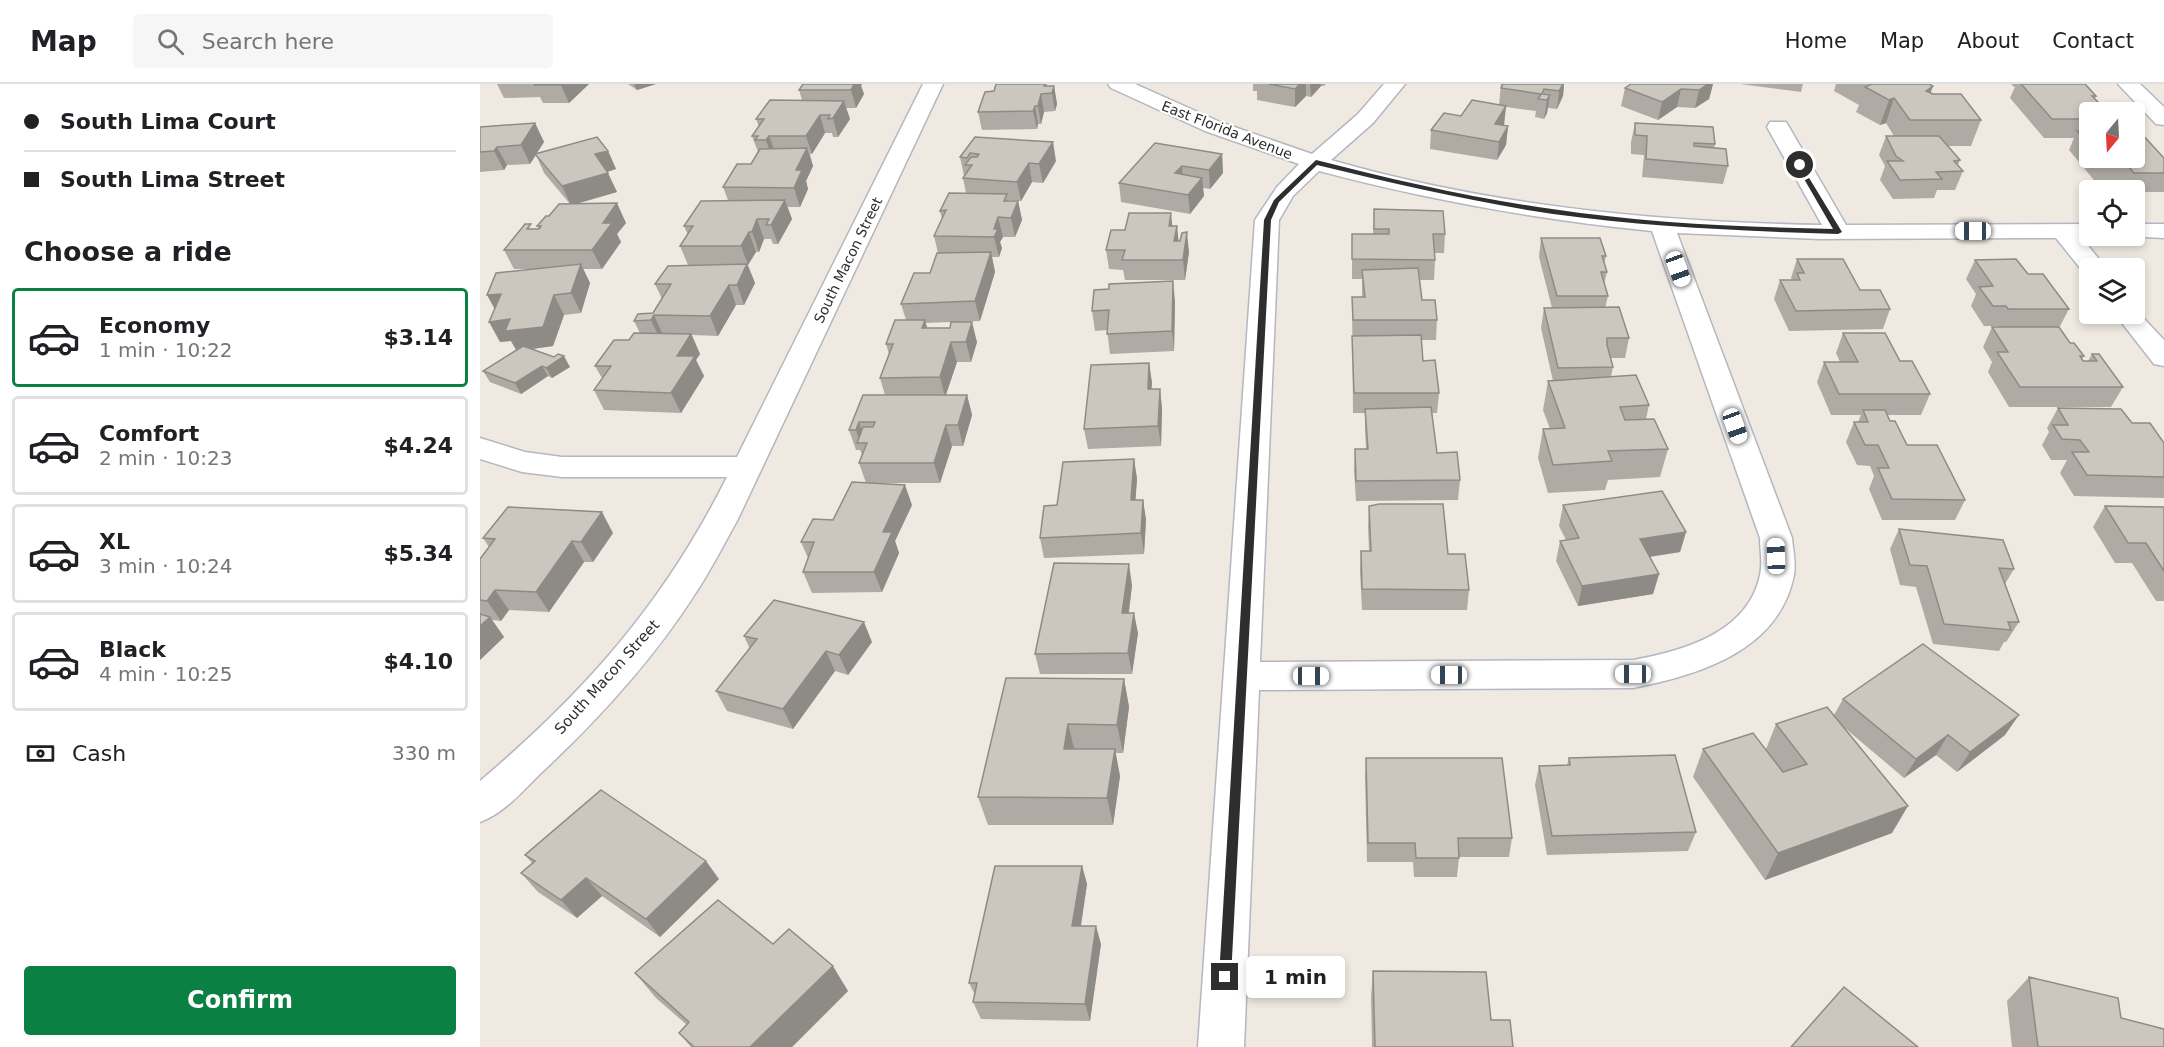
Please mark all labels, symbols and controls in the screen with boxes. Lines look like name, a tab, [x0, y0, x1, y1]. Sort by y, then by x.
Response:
search box	[133, 14, 553, 68]
text: Map	[30, 25, 97, 58]
icon: search	[154, 25, 187, 58]
text: Search here	[202, 29, 334, 54]
text: Home	[1785, 29, 1847, 53]
text: Map	[1880, 29, 1924, 53]
text: About	[1957, 29, 2019, 53]
text: Contact	[2052, 29, 2134, 53]
street label: East Florida Avenue	[1159, 98, 1295, 162]
north arrow	[2079, 102, 2145, 168]
map controls	[2079, 102, 2145, 324]
text: South Lima Court	[60, 109, 276, 134]
route start	[1786, 151, 1813, 178]
text: South Lima Street	[60, 167, 285, 192]
button: locate	[2079, 180, 2145, 246]
street label: South Macon Street	[811, 194, 886, 325]
car	[1955, 222, 1991, 240]
text: Choose a ride	[24, 236, 232, 267]
car	[1663, 249, 1693, 289]
button: layers	[2079, 258, 2145, 324]
icon: car	[27, 311, 81, 365]
text: Economy	[99, 313, 210, 338]
text: $3.14	[383, 325, 453, 350]
text: 1 min · 10:22	[99, 338, 233, 362]
car	[1720, 406, 1750, 446]
icon: car	[27, 419, 81, 473]
text: Comfort	[99, 421, 199, 446]
text: $4.24	[383, 433, 453, 458]
text: 2 min · 10:23	[99, 446, 233, 470]
icon: car	[27, 527, 81, 581]
text: XL	[99, 529, 130, 554]
car	[1766, 538, 1786, 574]
text: $5.34	[383, 541, 453, 566]
text: 3 min · 10:24	[99, 554, 233, 578]
street label: South Macon Street	[551, 616, 663, 738]
icon: car	[27, 635, 81, 689]
text: Black	[99, 637, 166, 662]
text: $4.10	[383, 649, 453, 674]
text: 4 min · 10:25	[99, 662, 233, 686]
car	[1615, 665, 1651, 683]
car	[1431, 666, 1467, 684]
car	[1293, 667, 1329, 685]
icon: cash	[24, 737, 57, 770]
text: Cash	[72, 741, 126, 766]
text: 330 m	[392, 741, 456, 765]
callout: 1 min	[1246, 956, 1345, 998]
route end	[1211, 963, 1238, 990]
text: 1 min	[1264, 965, 1327, 989]
button: Confirm	[24, 966, 456, 1035]

